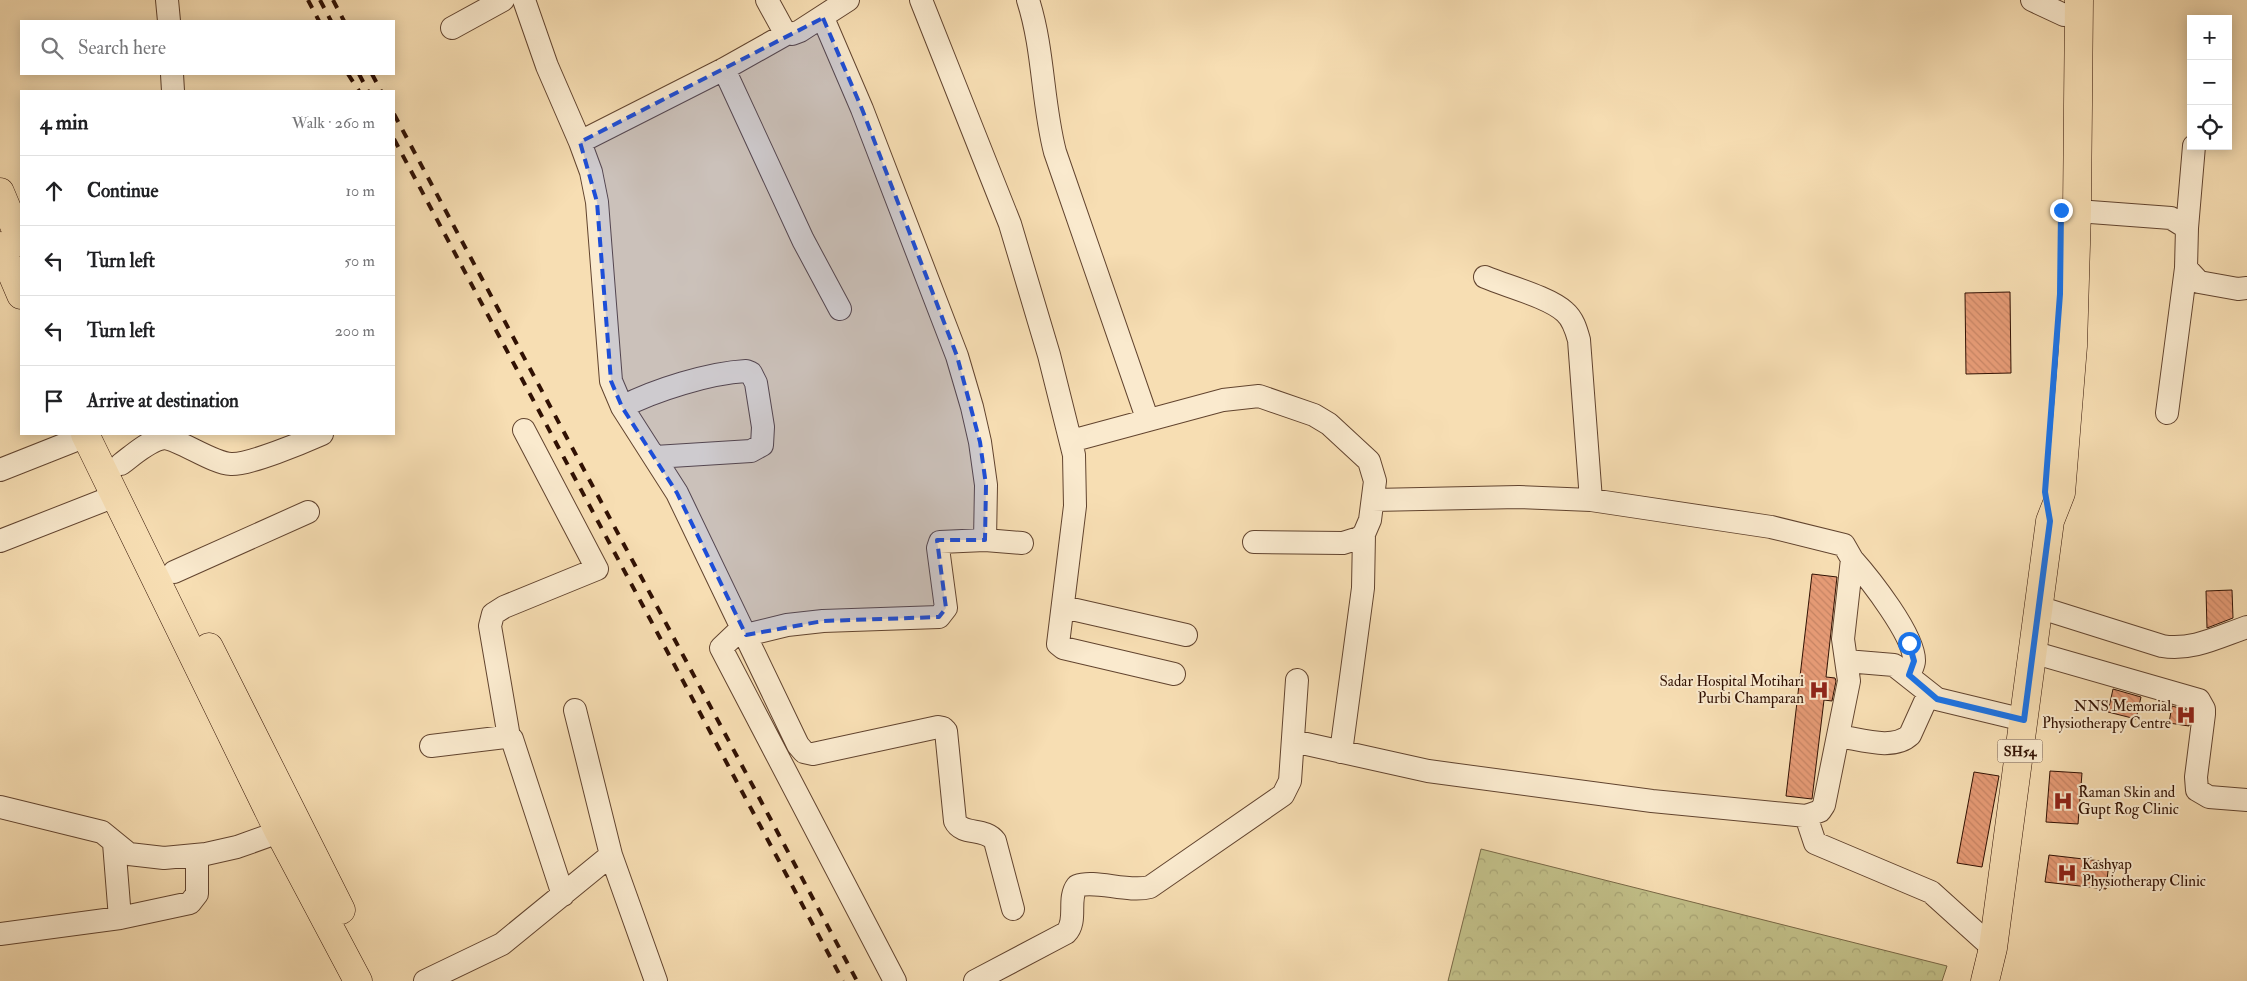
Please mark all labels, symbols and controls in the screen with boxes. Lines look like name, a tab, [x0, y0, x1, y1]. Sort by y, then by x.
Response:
map controls	[2187, 15, 2232, 150]
button: +	[2187, 15, 2232, 60]
search box	[20, 20, 395, 75]
icon: search	[38, 34, 66, 62]
text: Search here	[78, 36, 166, 60]
button: −	[2187, 60, 2232, 105]
button: locate	[2187, 105, 2232, 150]
text: 4 min	[40, 109, 88, 136]
text: Walk · 260 m	[292, 113, 375, 133]
icon: ahead	[40, 177, 68, 205]
text: Continue	[87, 179, 158, 203]
text: 10 m	[345, 181, 375, 201]
route end	[2050, 199, 2073, 222]
icon: left	[40, 247, 68, 275]
text: Turn left	[87, 249, 155, 273]
text: 50 m	[344, 251, 375, 271]
icon: left	[40, 317, 68, 345]
text: Turn left	[87, 319, 155, 343]
text: 200 m	[335, 321, 375, 341]
icon: arrive	[40, 387, 68, 415]
text: Arrive at destination	[87, 389, 239, 413]
route start	[1898, 632, 1921, 655]
place label: Sadar Hospital Motihari Purbi Champaran	[1659, 672, 1804, 709]
hospital icon: Sadar Hospital Motihari Purbi Champaran	[1808, 679, 1830, 701]
place label: NNS Memorial Physiotherapy Centre	[2042, 697, 2171, 734]
hospital icon: NNS Memorial Physiotherapy Centre	[2175, 704, 2197, 726]
road number: SH54	[1998, 739, 2042, 762]
place label: Raman Skin and Gupt Rog Clinic	[2078, 783, 2179, 820]
hospital icon: Raman Skin and Gupt Rog Clinic	[2052, 790, 2074, 812]
place label: Kashyap Physiotherapy Clinic	[2082, 855, 2206, 892]
hospital icon: Kashyap Physiotherapy Clinic	[2056, 862, 2078, 884]

